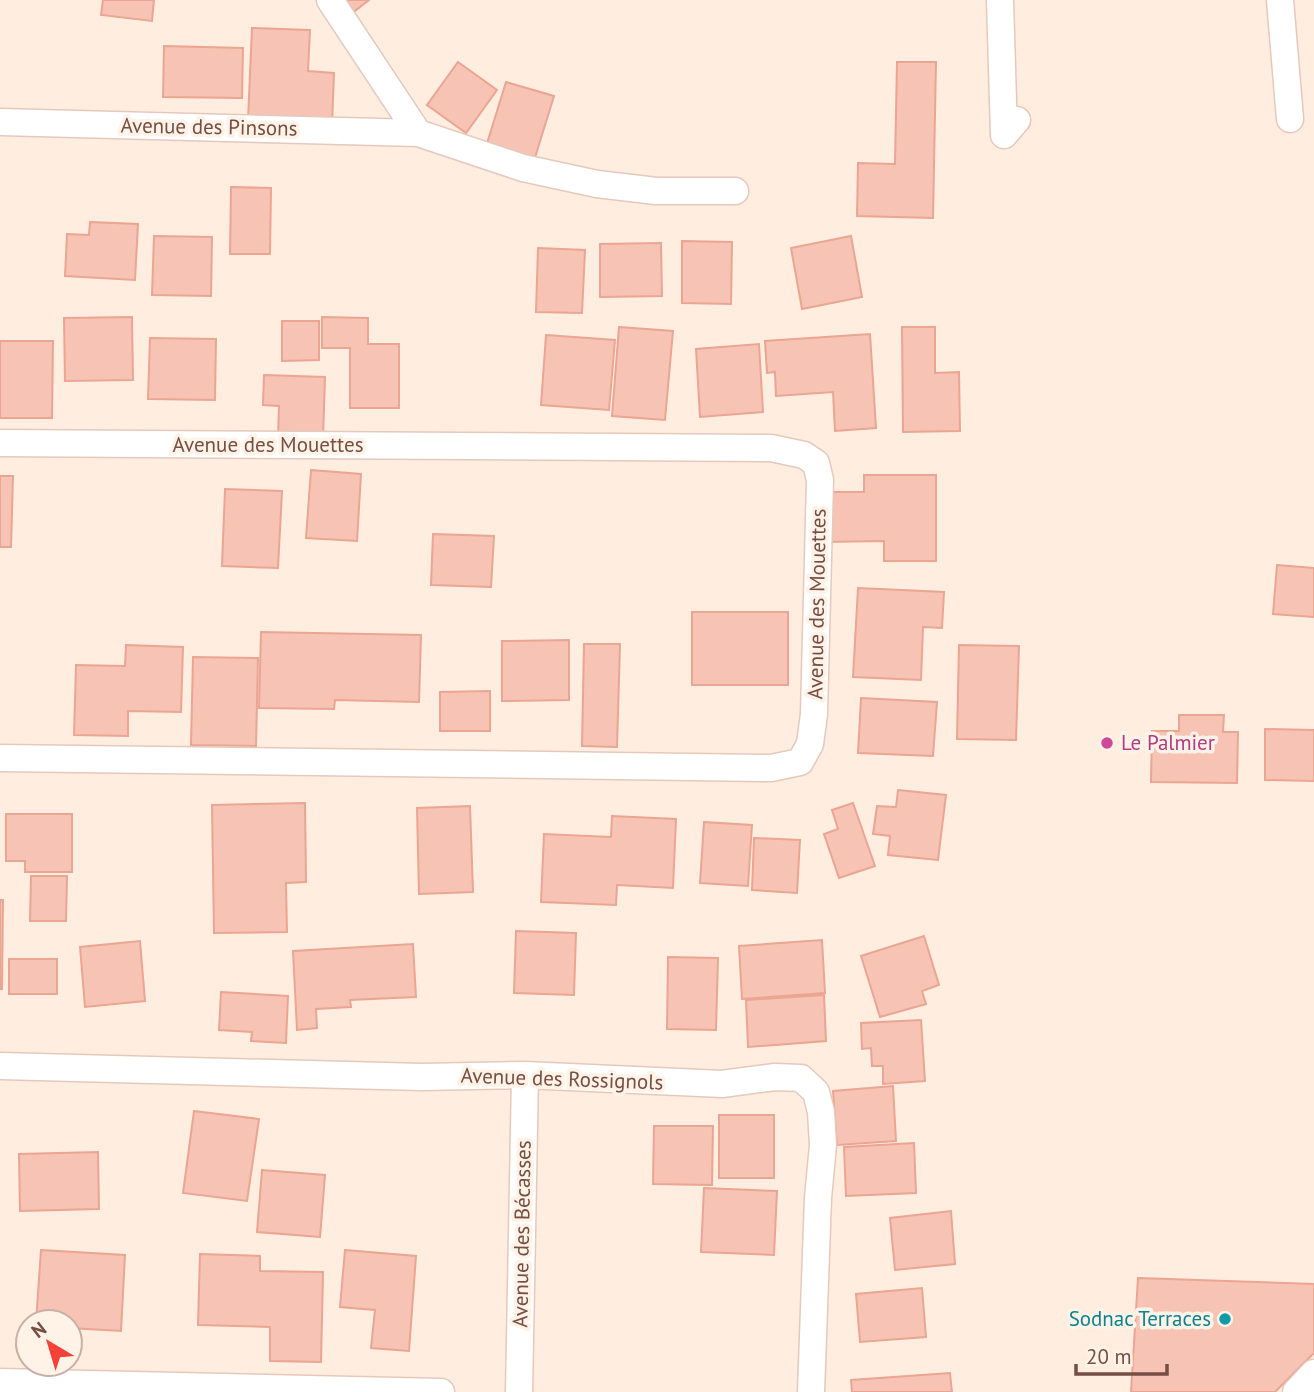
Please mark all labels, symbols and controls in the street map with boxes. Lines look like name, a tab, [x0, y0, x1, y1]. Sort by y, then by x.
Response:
street label: Avenue des Pinsons	[120, 111, 298, 142]
street label: Avenue des Mouettes	[173, 431, 363, 458]
street label: Avenue des Mouettes	[801, 508, 832, 700]
place label: Le Palmier	[1121, 729, 1215, 756]
marker: Le Palmier	[1099, 735, 1115, 751]
street label: Avenue des Rossignols	[460, 1061, 664, 1096]
street label: Avenue des Bécasses	[506, 1140, 537, 1328]
place label: Sodnac Terraces	[1069, 1305, 1211, 1332]
north arrow	[14, 1308, 84, 1378]
marker: Sodnac Terraces	[1217, 1311, 1233, 1327]
text: N	[26, 1316, 51, 1343]
scale bar	[1076, 1332, 1167, 1376]
text: 20 m	[1086, 1343, 1132, 1370]

